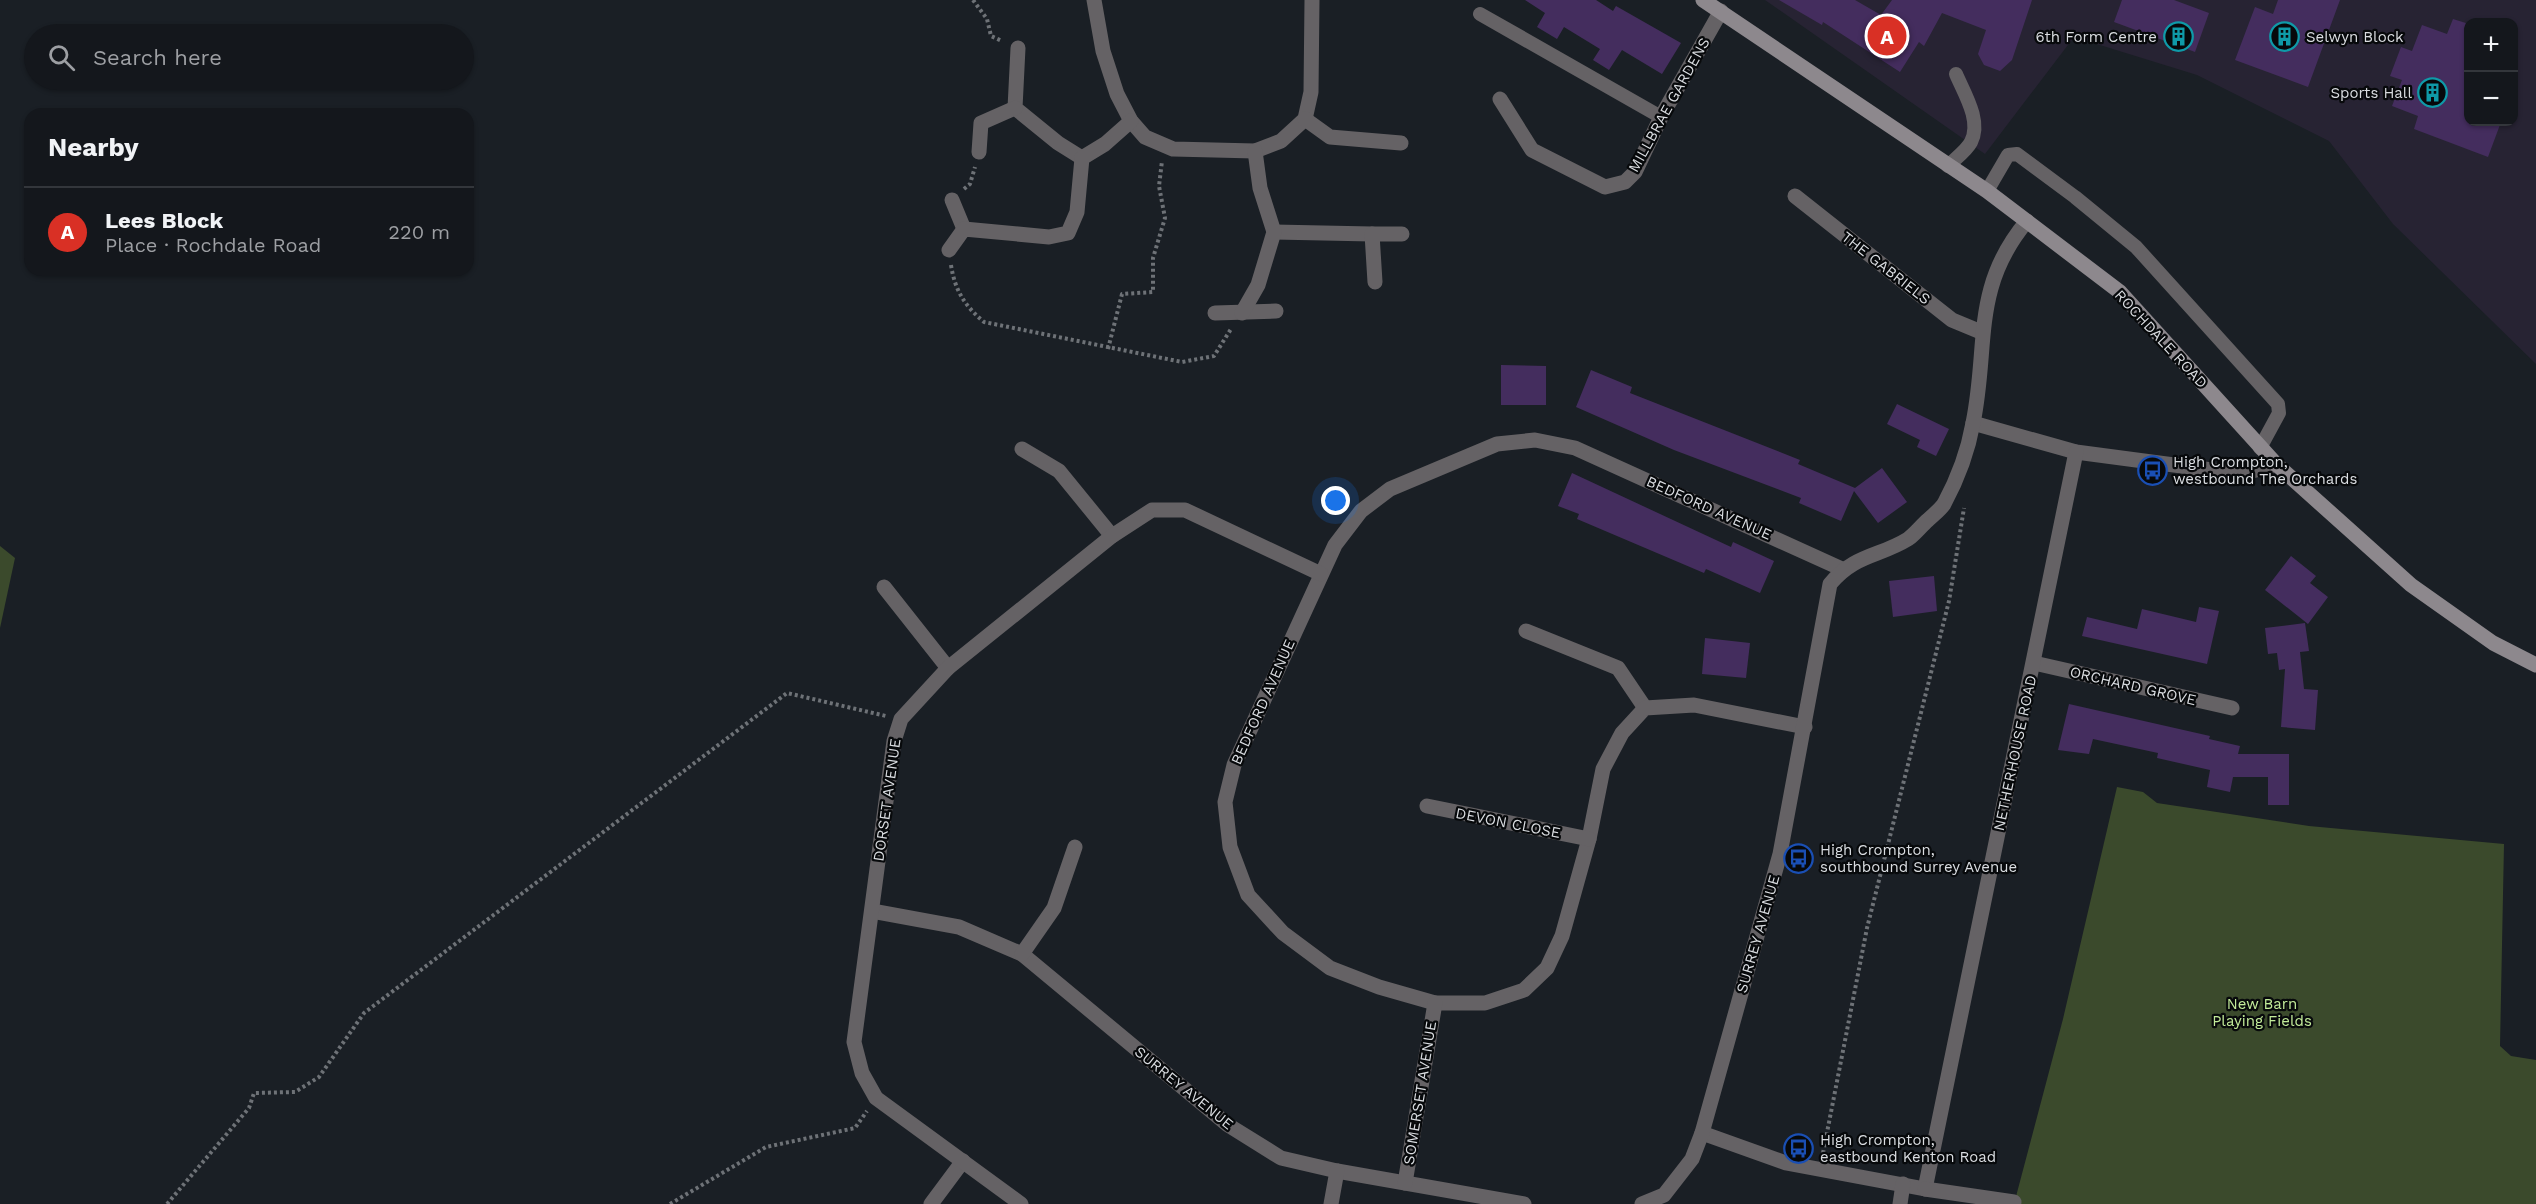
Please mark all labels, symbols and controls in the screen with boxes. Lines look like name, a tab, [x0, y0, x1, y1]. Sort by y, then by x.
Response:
pin: A	[1868, 14, 1906, 58]
map controls	[2464, 18, 2518, 126]
button: +	[2464, 18, 2518, 72]
building icon: 6th Form Centre	[2162, 21, 2194, 53]
building icon: Selwyn Block	[2269, 21, 2301, 53]
search box	[24, 24, 474, 90]
place label: 6th Form Centre	[2035, 28, 2157, 46]
place label: Selwyn Block	[2306, 28, 2404, 46]
street label: MILLBRAE GARDENS	[1624, 34, 1714, 176]
icon: search	[45, 41, 78, 74]
text: Search here	[93, 45, 222, 70]
button: −	[2464, 72, 2518, 126]
building icon: Sports Hall	[2417, 77, 2449, 109]
place label: Sports Hall	[2330, 84, 2412, 102]
text: Nearby	[48, 132, 139, 162]
text: Lees Block	[105, 208, 223, 233]
text: A	[61, 220, 74, 244]
text: 220 m	[388, 220, 450, 244]
street label: THE GABRIELS	[1838, 228, 1934, 308]
text: Place · Rochdale Road	[105, 233, 321, 257]
street label: ROCHDALE ROAD	[2111, 286, 2211, 392]
place label: High Crompton, westbound The Orchards	[2173, 453, 2358, 488]
bus stop icon: High Crompton, westbound The Orchards	[2136, 455, 2168, 487]
street label: BEDFORD AVENUE	[1644, 472, 1774, 544]
your location	[1321, 486, 1350, 515]
street label: BEDFORD AVENUE	[1227, 637, 1299, 767]
street label: ORCHARD GROVE	[2068, 663, 2198, 709]
street label: NETHERHOUSE ROAD	[1990, 673, 2040, 833]
street label: DORSET AVENUE	[869, 737, 905, 863]
street label: DEVON CLOSE	[1454, 804, 1562, 842]
place label: High Crompton, southbound Surrey Avenue	[1820, 841, 2017, 876]
bus stop icon: High Crompton, southbound Surrey Avenue	[1783, 843, 1815, 875]
street label: SURREY AVENUE	[1733, 873, 1783, 995]
park label: New Barn Playing Fields	[2212, 995, 2312, 1030]
street label: SOMERSET AVENUE	[1400, 1020, 1440, 1166]
street label: SURREY AVENUE	[1131, 1043, 1237, 1133]
place label: High Crompton, eastbound Kenton Road	[1820, 1131, 1996, 1166]
bus stop icon: High Crompton, eastbound Kenton Road	[1783, 1133, 1815, 1165]

